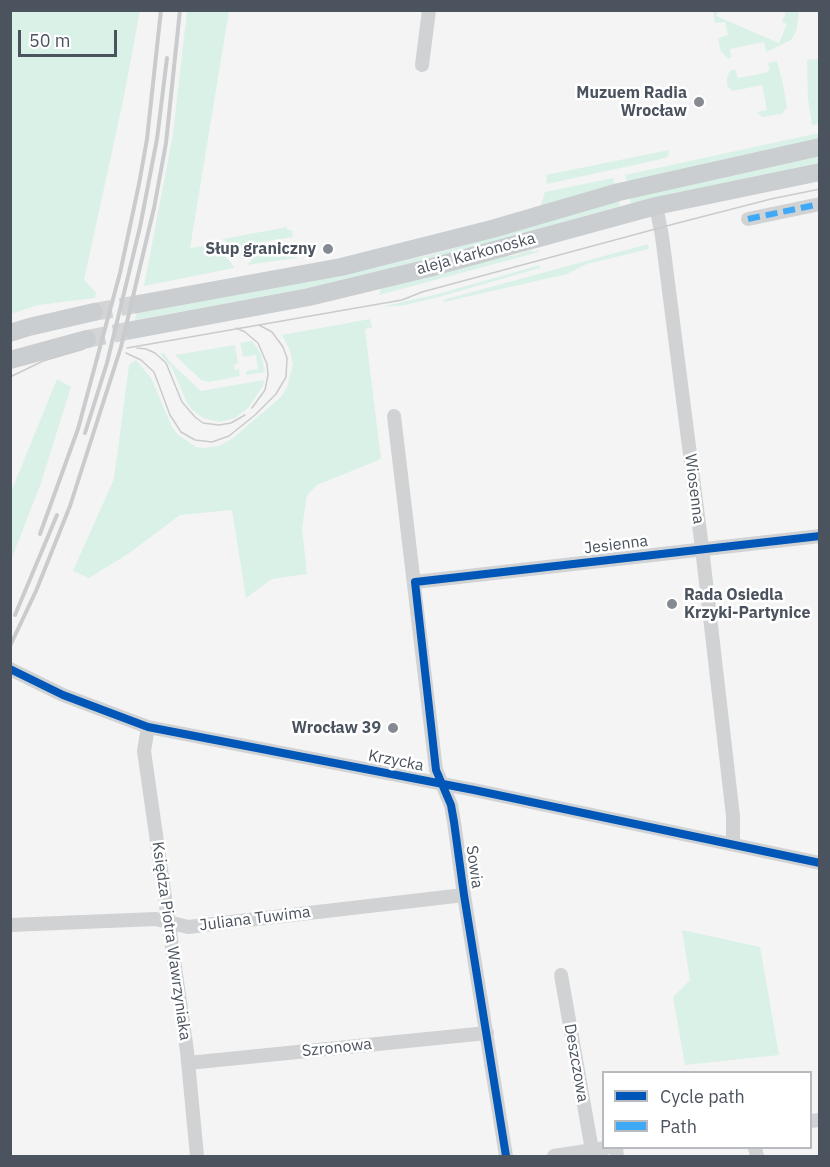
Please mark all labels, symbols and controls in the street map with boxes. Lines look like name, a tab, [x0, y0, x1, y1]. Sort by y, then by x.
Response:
scale bar	[21, 18, 120, 56]
text: 50 m	[29, 29, 71, 52]
place label: Muzuem Radia Wrocław	[576, 83, 687, 121]
marker: Muzuem Radia Wrocław	[692, 95, 706, 109]
street label: aleja Karkonoska	[415, 229, 537, 279]
place label: Słup graniczny	[205, 239, 316, 259]
marker: Słup graniczny	[321, 242, 335, 256]
street label: Wiosenna	[680, 453, 708, 525]
street label: Jesienna	[583, 532, 649, 558]
place label: Rada Osiedla Krzyki-Partynice	[684, 585, 810, 623]
marker: Rada Osiedla Krzyki-Partynice	[665, 597, 679, 611]
place label: Wrocław 39	[291, 718, 381, 738]
marker: Wrocław 39	[386, 721, 400, 735]
street label: Krzycka	[367, 746, 425, 776]
street label: Księdza Piotra Wawrzyniaka	[148, 840, 194, 1042]
street label: Sowia	[462, 844, 486, 890]
street label: Juliana Tuwima	[198, 903, 312, 935]
street label: Deszczowa	[560, 1022, 592, 1104]
street label: Szronowa	[301, 1035, 373, 1061]
legend	[602, 1071, 812, 1149]
text: Cycle path	[660, 1085, 745, 1108]
text: Path	[660, 1115, 697, 1138]

